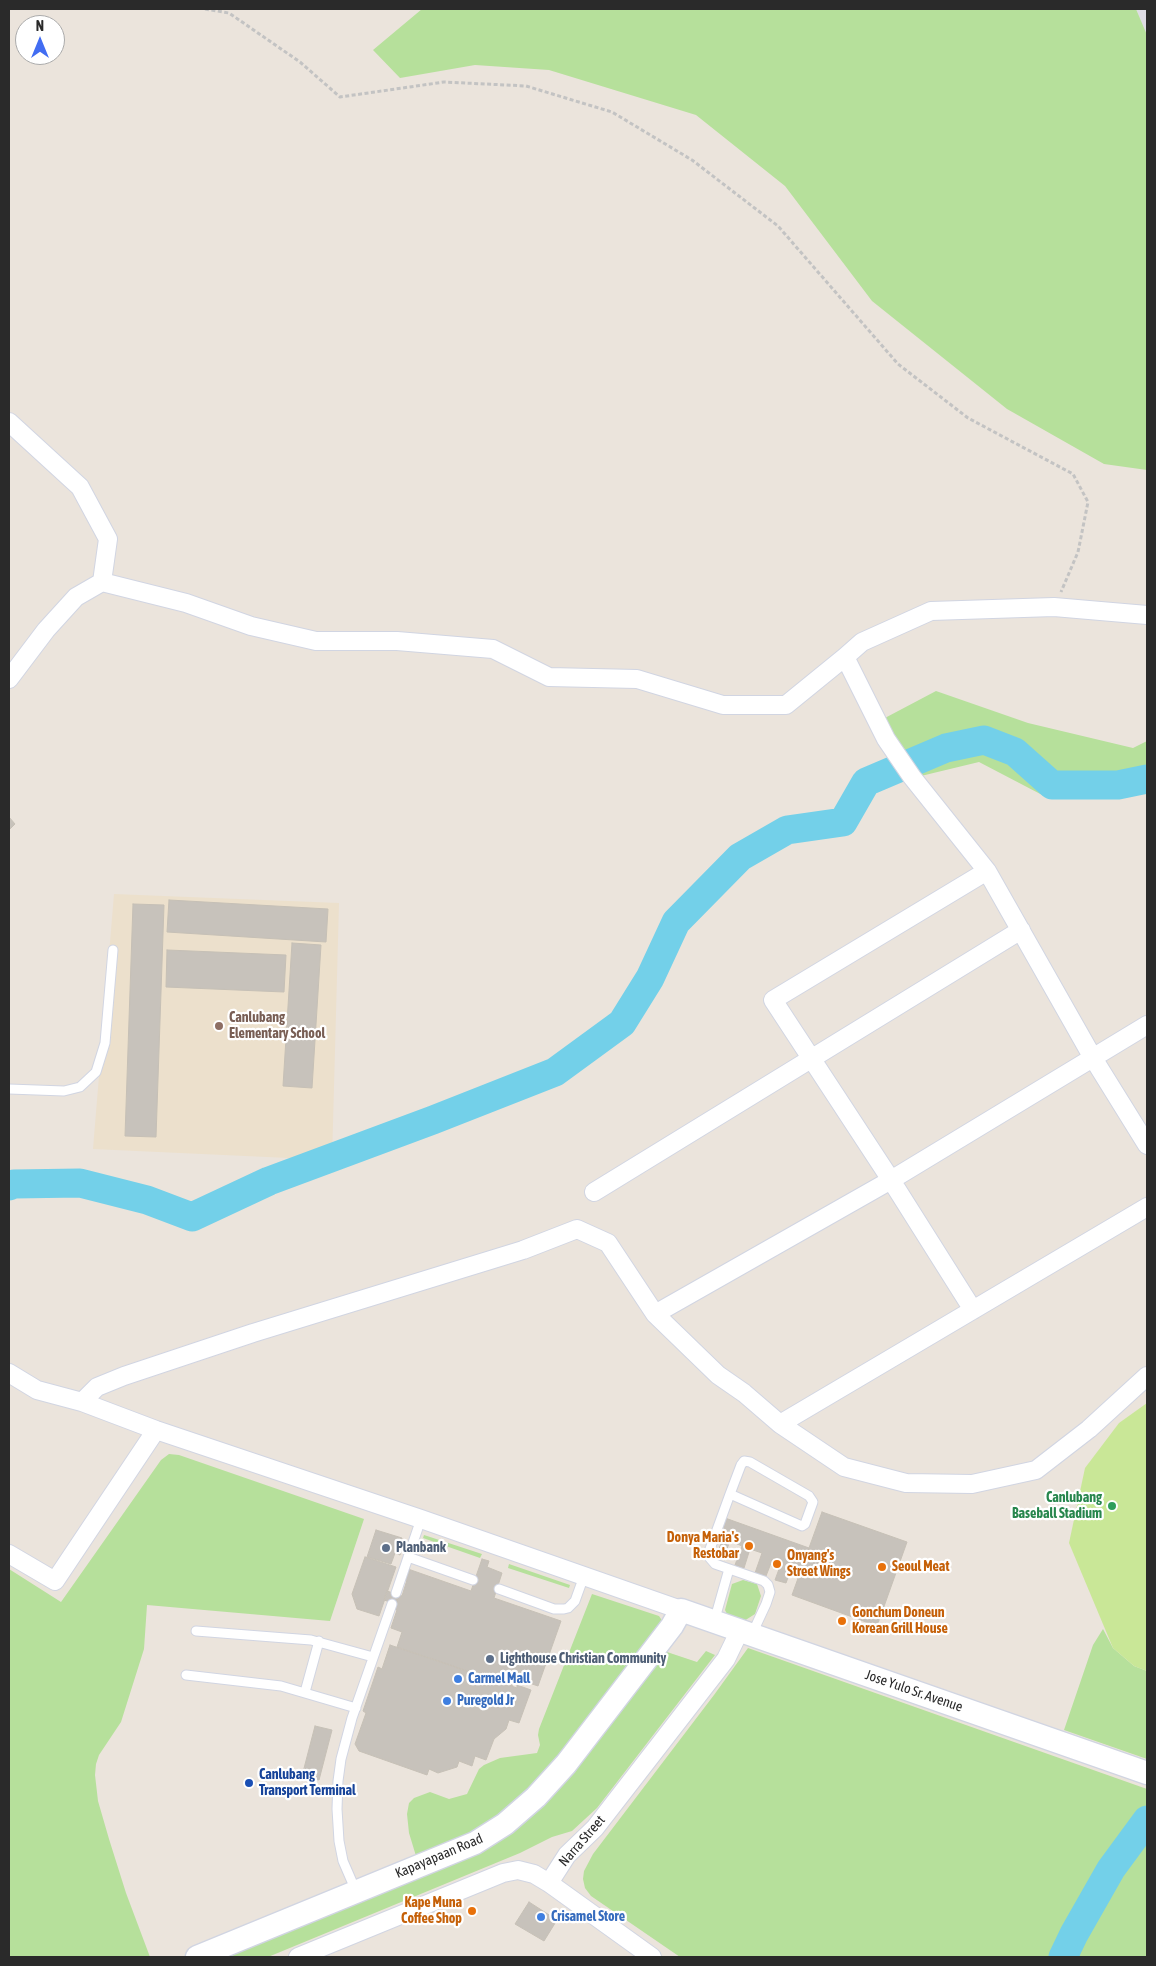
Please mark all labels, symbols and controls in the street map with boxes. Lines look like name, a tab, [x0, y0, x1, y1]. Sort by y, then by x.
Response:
north arrow	[15, 15, 65, 65]
text: N	[36, 18, 44, 34]
place label: Canlubang Elementary School	[229, 1010, 325, 1042]
marker: Canlubang Elementary School	[213, 1020, 225, 1032]
place label: Canlubang Baseball Stadium	[1012, 1490, 1102, 1522]
marker: Canlubang Baseball Stadium	[1106, 1500, 1118, 1512]
place label: Donya Maria's Restobar	[667, 1530, 739, 1562]
place label: Planbank	[396, 1540, 446, 1556]
marker: Donya Maria's Restobar	[743, 1540, 755, 1552]
marker: Planbank	[380, 1542, 392, 1554]
place label: Onyang's Street Wings	[787, 1548, 851, 1580]
marker: Onyang's Street Wings	[771, 1558, 783, 1570]
place label: Seoul Meat	[892, 1559, 949, 1575]
marker: Seoul Meat	[876, 1561, 888, 1573]
place label: Gonchum Doneun Korean Grill House	[852, 1605, 948, 1638]
marker: Gonchum Doneun Korean Grill House	[836, 1615, 848, 1627]
place label: Lighthouse Christian Community	[500, 1651, 666, 1667]
marker: Lighthouse Christian Community	[484, 1653, 496, 1665]
street label: Jose Yulo Sr. Avenue	[863, 1666, 965, 1716]
place label: Carmel Mall	[468, 1671, 530, 1687]
marker: Carmel Mall	[452, 1673, 464, 1685]
place label: Puregold Jr	[457, 1693, 514, 1709]
marker: Puregold Jr	[441, 1695, 453, 1707]
place label: Canlubang Transport Terminal	[259, 1767, 356, 1800]
marker: Canlubang Transport Terminal	[243, 1777, 255, 1789]
street label: Narra Street	[555, 1812, 609, 1870]
street label: Kapayapaan Road	[393, 1830, 485, 1882]
place label: Kape Muna Coffee Shop	[401, 1895, 462, 1928]
marker: Kape Muna Coffee Shop	[466, 1905, 478, 1917]
place label: Crisamel Store	[551, 1909, 625, 1925]
marker: Crisamel Store	[535, 1911, 547, 1923]

